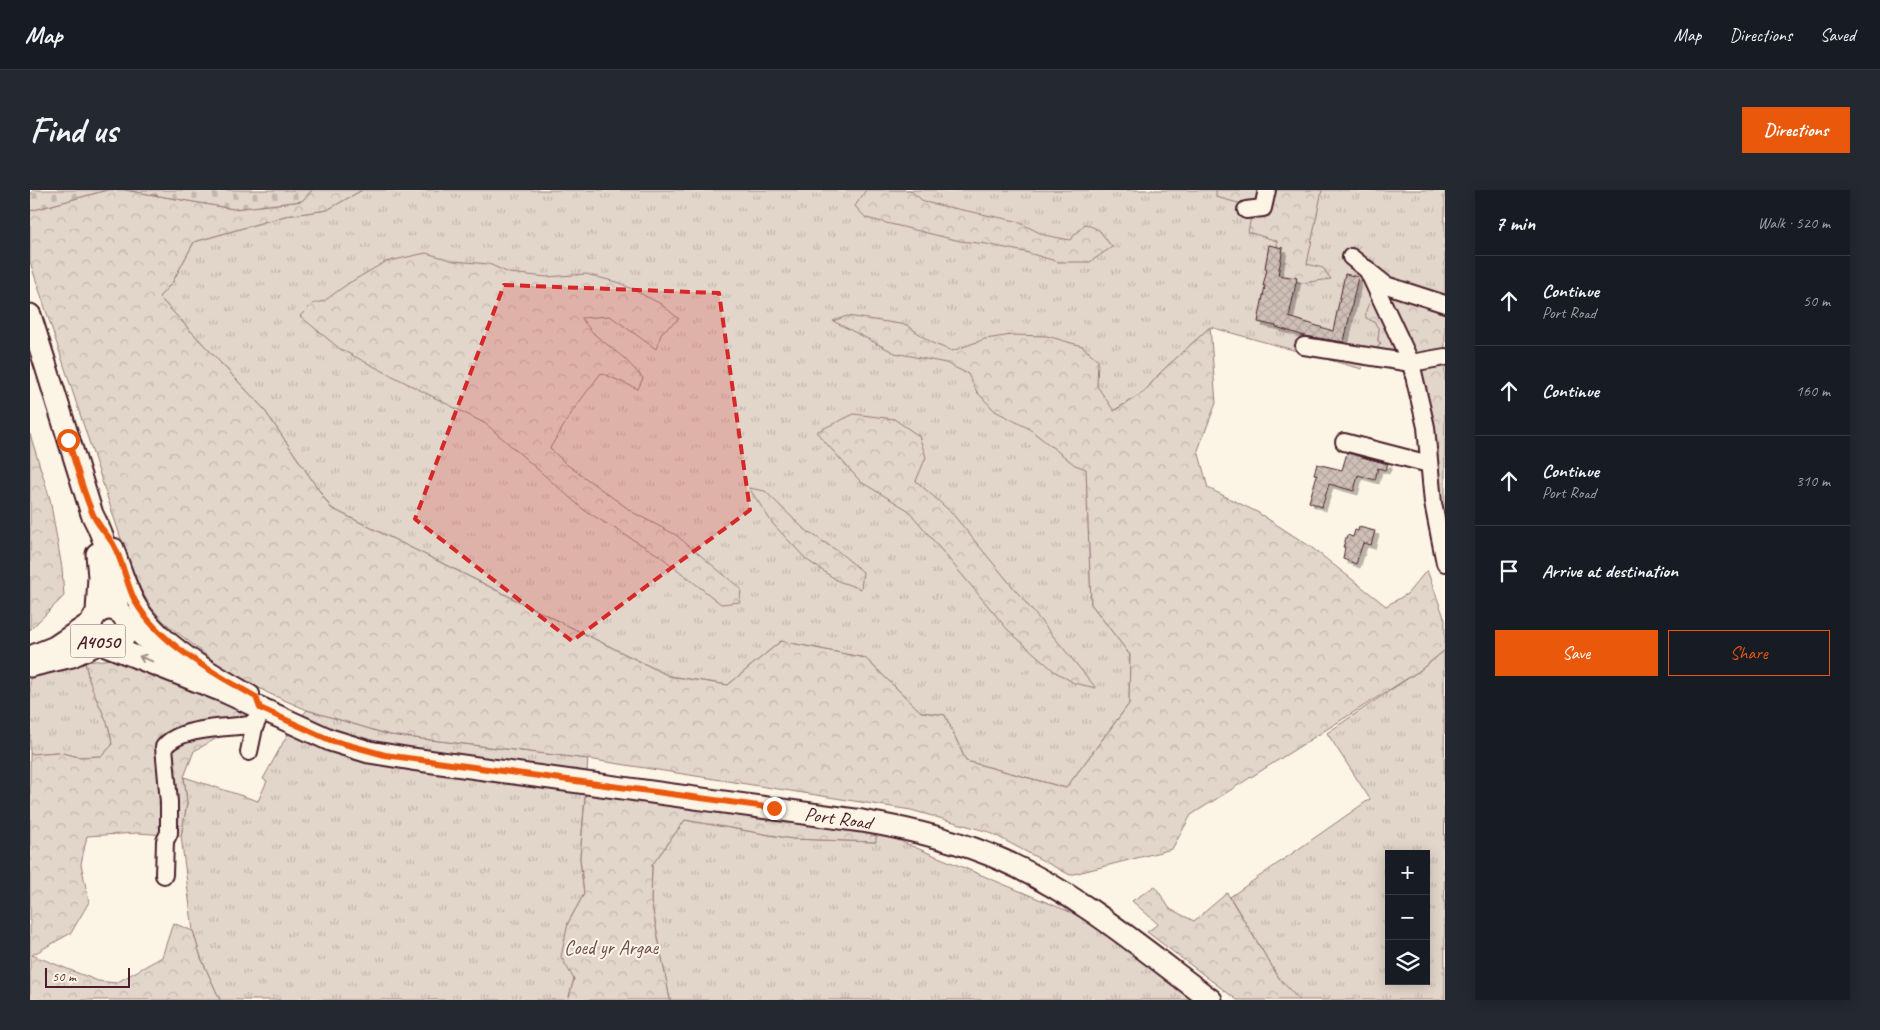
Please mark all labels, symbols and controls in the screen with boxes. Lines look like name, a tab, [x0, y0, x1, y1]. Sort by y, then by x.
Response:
text: Map	[25, 20, 62, 50]
text: Map	[1674, 24, 1701, 46]
text: Directions	[1729, 24, 1792, 46]
text: Saved	[1820, 24, 1855, 46]
button: Directions	[1742, 107, 1850, 153]
text: Find us	[30, 108, 117, 153]
text: 7 min	[1495, 210, 1535, 236]
text: Walk · 520 m	[1758, 213, 1830, 233]
text: Continue	[1542, 279, 1599, 303]
icon: ahead	[1495, 287, 1523, 315]
text: 50 m	[1803, 291, 1830, 311]
text: Port Road	[1542, 303, 1596, 323]
icon: ahead	[1495, 377, 1523, 405]
text: Continue	[1542, 379, 1599, 403]
text: 160 m	[1796, 381, 1830, 401]
route start	[57, 429, 80, 452]
text: Continue	[1542, 459, 1599, 483]
icon: ahead	[1495, 467, 1523, 495]
text: 310 m	[1796, 471, 1830, 491]
text: Port Road	[1542, 483, 1596, 503]
icon: arrive	[1495, 557, 1523, 585]
text: Arrive at destination	[1542, 559, 1678, 583]
road number: A4050	[70, 624, 126, 658]
button: Save	[1495, 630, 1658, 676]
button: Share	[1668, 630, 1830, 676]
one-way arrow	[138, 654, 154, 663]
route end	[763, 797, 786, 820]
street label: Port Road	[803, 801, 877, 836]
map controls	[1385, 850, 1430, 985]
button: +	[1385, 850, 1430, 895]
button: −	[1385, 895, 1430, 940]
park label: Coed yr Argae	[564, 935, 659, 960]
button: layers	[1385, 940, 1430, 985]
scale bar	[45, 965, 130, 988]
text: 50 m	[52, 968, 76, 985]

